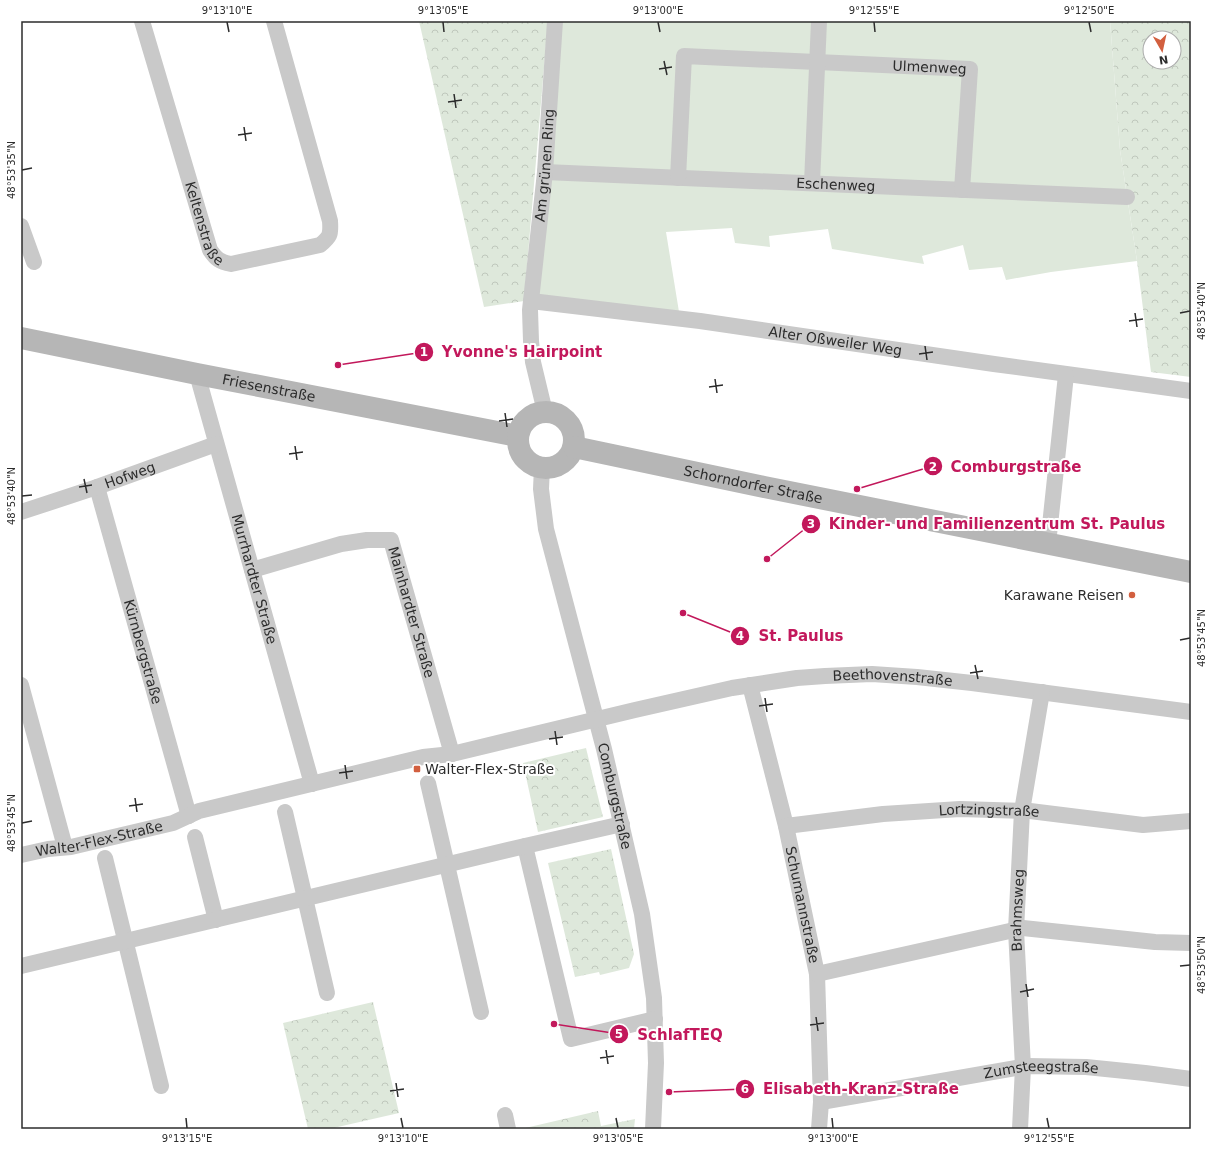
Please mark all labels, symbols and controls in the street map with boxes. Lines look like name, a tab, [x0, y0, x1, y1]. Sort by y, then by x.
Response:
text: 9°13'10"E	[202, 5, 252, 16]
text: 9°13'05"E	[418, 5, 468, 16]
text: 9°13'00"E	[633, 5, 683, 16]
text: 9°12'55"E	[849, 5, 899, 16]
text: 9°12'50"E	[1064, 5, 1114, 16]
north arrow	[1142, 30, 1182, 70]
text: N	[1158, 52, 1169, 67]
street label: Ulmenweg	[892, 57, 967, 77]
street label: Am grünen Ring	[532, 108, 557, 223]
text: 48°53'35"N	[6, 141, 17, 199]
street label: Eschenweg	[796, 175, 876, 194]
street label: Keltenstraße	[182, 179, 227, 269]
text: 48°53'40"N	[1196, 282, 1207, 340]
street label: Alter Oßweiler Weg	[767, 323, 903, 358]
callout: Yvonne's Hairpoint	[414, 338, 610, 365]
text: Yvonne's Hairpoint	[441, 343, 602, 361]
text: 1	[420, 345, 428, 359]
street label: Friesenstraße	[221, 371, 317, 405]
callout: Comburgstraße	[923, 453, 1090, 480]
text: Comburgstraße	[950, 458, 1082, 476]
street label: Hofweg	[102, 459, 157, 492]
text: 2	[929, 460, 937, 474]
street label: Schorndorfer Straße	[682, 462, 824, 506]
text: 48°53'40"N	[6, 467, 17, 525]
callout: Kinder- und Familienzentrum St. Paulus	[801, 511, 1174, 538]
street label: Murrhardter Straße	[229, 512, 280, 646]
text: Kinder- und Familienzentrum St. Paulus	[829, 515, 1165, 533]
text: 3	[807, 517, 815, 531]
street label: Mainhardter Straße	[385, 545, 438, 680]
place label: Karawane Reisen	[1004, 587, 1124, 603]
marker: Karawane Reisen	[1127, 590, 1137, 600]
street label: Kürnbergstraße	[121, 597, 165, 706]
text: 48°53'45"N	[1196, 609, 1207, 667]
callout: St. Paulus	[730, 623, 851, 650]
text: St. Paulus	[758, 627, 844, 645]
text: 4	[736, 629, 744, 643]
street label: Beethovenstraße	[832, 666, 953, 689]
street label: Comburgstraße	[595, 741, 635, 851]
place label: Walter-Flex-Straße	[425, 761, 554, 777]
marker: Walter-Flex-Straße	[412, 764, 422, 774]
text: 48°53'45"N	[6, 794, 17, 852]
street label: Lortzingstraße	[938, 801, 1040, 820]
street label: Walter-Flex-Straße	[34, 818, 164, 859]
street label: Schumannstraße	[782, 845, 823, 965]
street label: Brahmsweg	[1008, 869, 1027, 952]
text: 48°53'50"N	[1196, 936, 1207, 994]
callout: SchlafTEQ	[609, 1021, 730, 1048]
text: SchlafTEQ	[637, 1026, 723, 1044]
text: 5	[615, 1027, 623, 1041]
street label: Zumsteegstraße	[982, 1058, 1099, 1081]
callout: Elisabeth-Kranz-Straße	[735, 1075, 967, 1102]
text: Elisabeth-Kranz-Straße	[763, 1080, 959, 1098]
text: 6	[741, 1082, 749, 1096]
text: 9°13'15"E	[162, 1133, 212, 1144]
text: 9°13'10"E	[378, 1133, 428, 1144]
text: 9°13'05"E	[593, 1133, 643, 1144]
text: 9°13'00"E	[808, 1133, 858, 1144]
text: 9°12'55"E	[1024, 1133, 1074, 1144]

